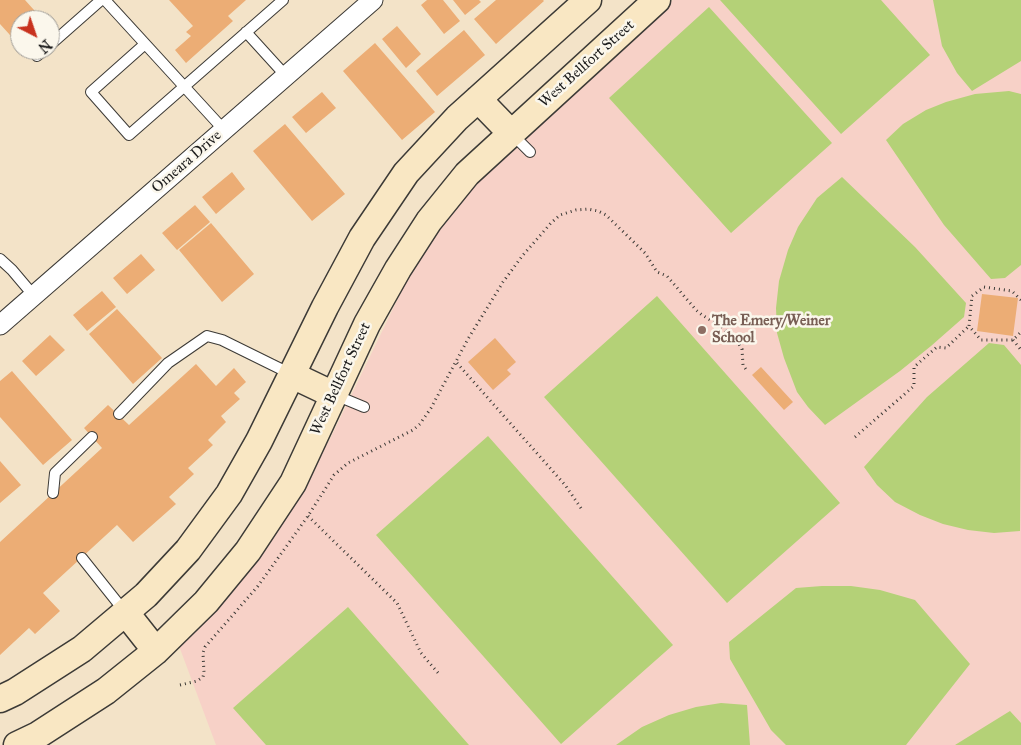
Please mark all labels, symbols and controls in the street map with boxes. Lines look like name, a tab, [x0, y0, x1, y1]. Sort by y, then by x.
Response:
north arrow	[10, 10, 60, 60]
street label: West Bellfort Street	[536, 16, 638, 112]
text: N	[34, 36, 55, 56]
street label: Omeara Drive	[148, 127, 226, 197]
place label: The Emery/Weiner School	[712, 312, 830, 347]
street label: West Bellfort Street	[307, 320, 375, 438]
marker: The Emery/Weiner School	[696, 324, 708, 336]

